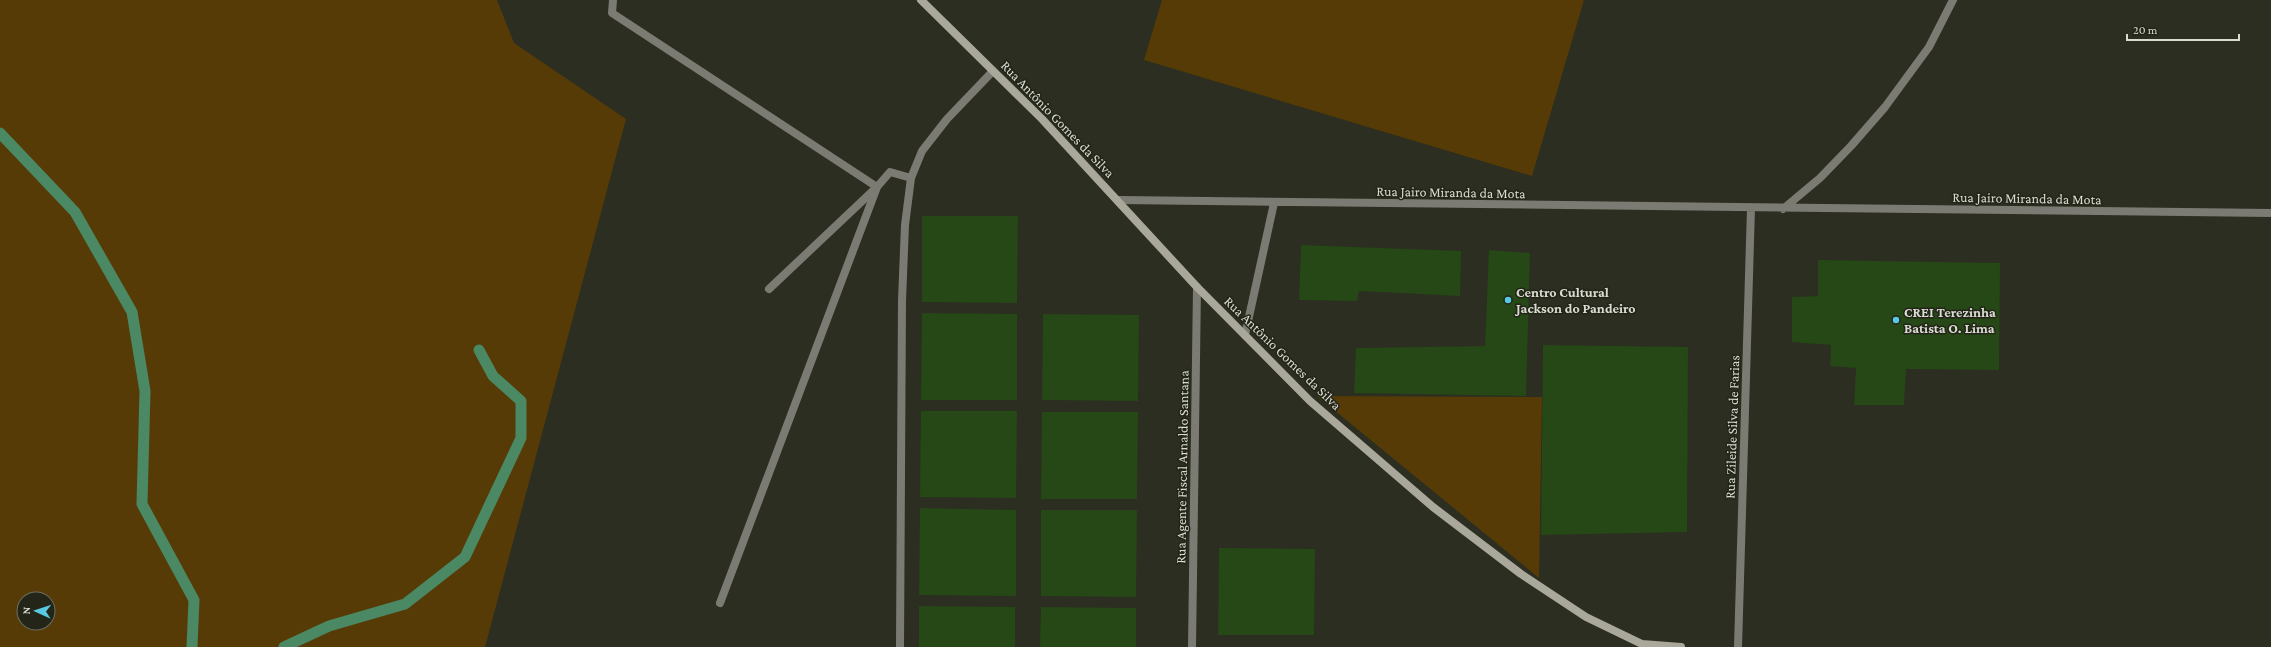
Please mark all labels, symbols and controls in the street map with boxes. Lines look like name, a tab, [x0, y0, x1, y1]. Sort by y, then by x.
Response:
scale bar	[2127, 16, 2239, 42]
text: 20 m	[2133, 23, 2158, 37]
street label: Rua Antônio Gomes da Silva	[998, 57, 1118, 181]
street label: Rua Jairo Miranda da Mota	[1376, 183, 1526, 201]
street label: Rua Jairo Miranda da Mota	[1952, 189, 2102, 207]
place label: Centro Cultural Jackson do Pandeiro	[1514, 284, 1636, 316]
street label: Rua Antônio Gomes da Silva	[1221, 293, 1345, 413]
marker: Centro Cultural Jackson do Pandeiro	[1503, 295, 1513, 305]
place label: CREI Terezinha Batista O. Lima	[1904, 304, 1996, 336]
marker: CREI Terezinha Batista O. Lima	[1891, 315, 1901, 325]
street label: Rua Zileide Silva de Farias	[1721, 355, 1743, 499]
street label: Rua Agente Fiscal Arnaldo Santana	[1172, 370, 1192, 564]
north arrow	[16, 591, 56, 631]
text: N	[20, 606, 32, 615]

